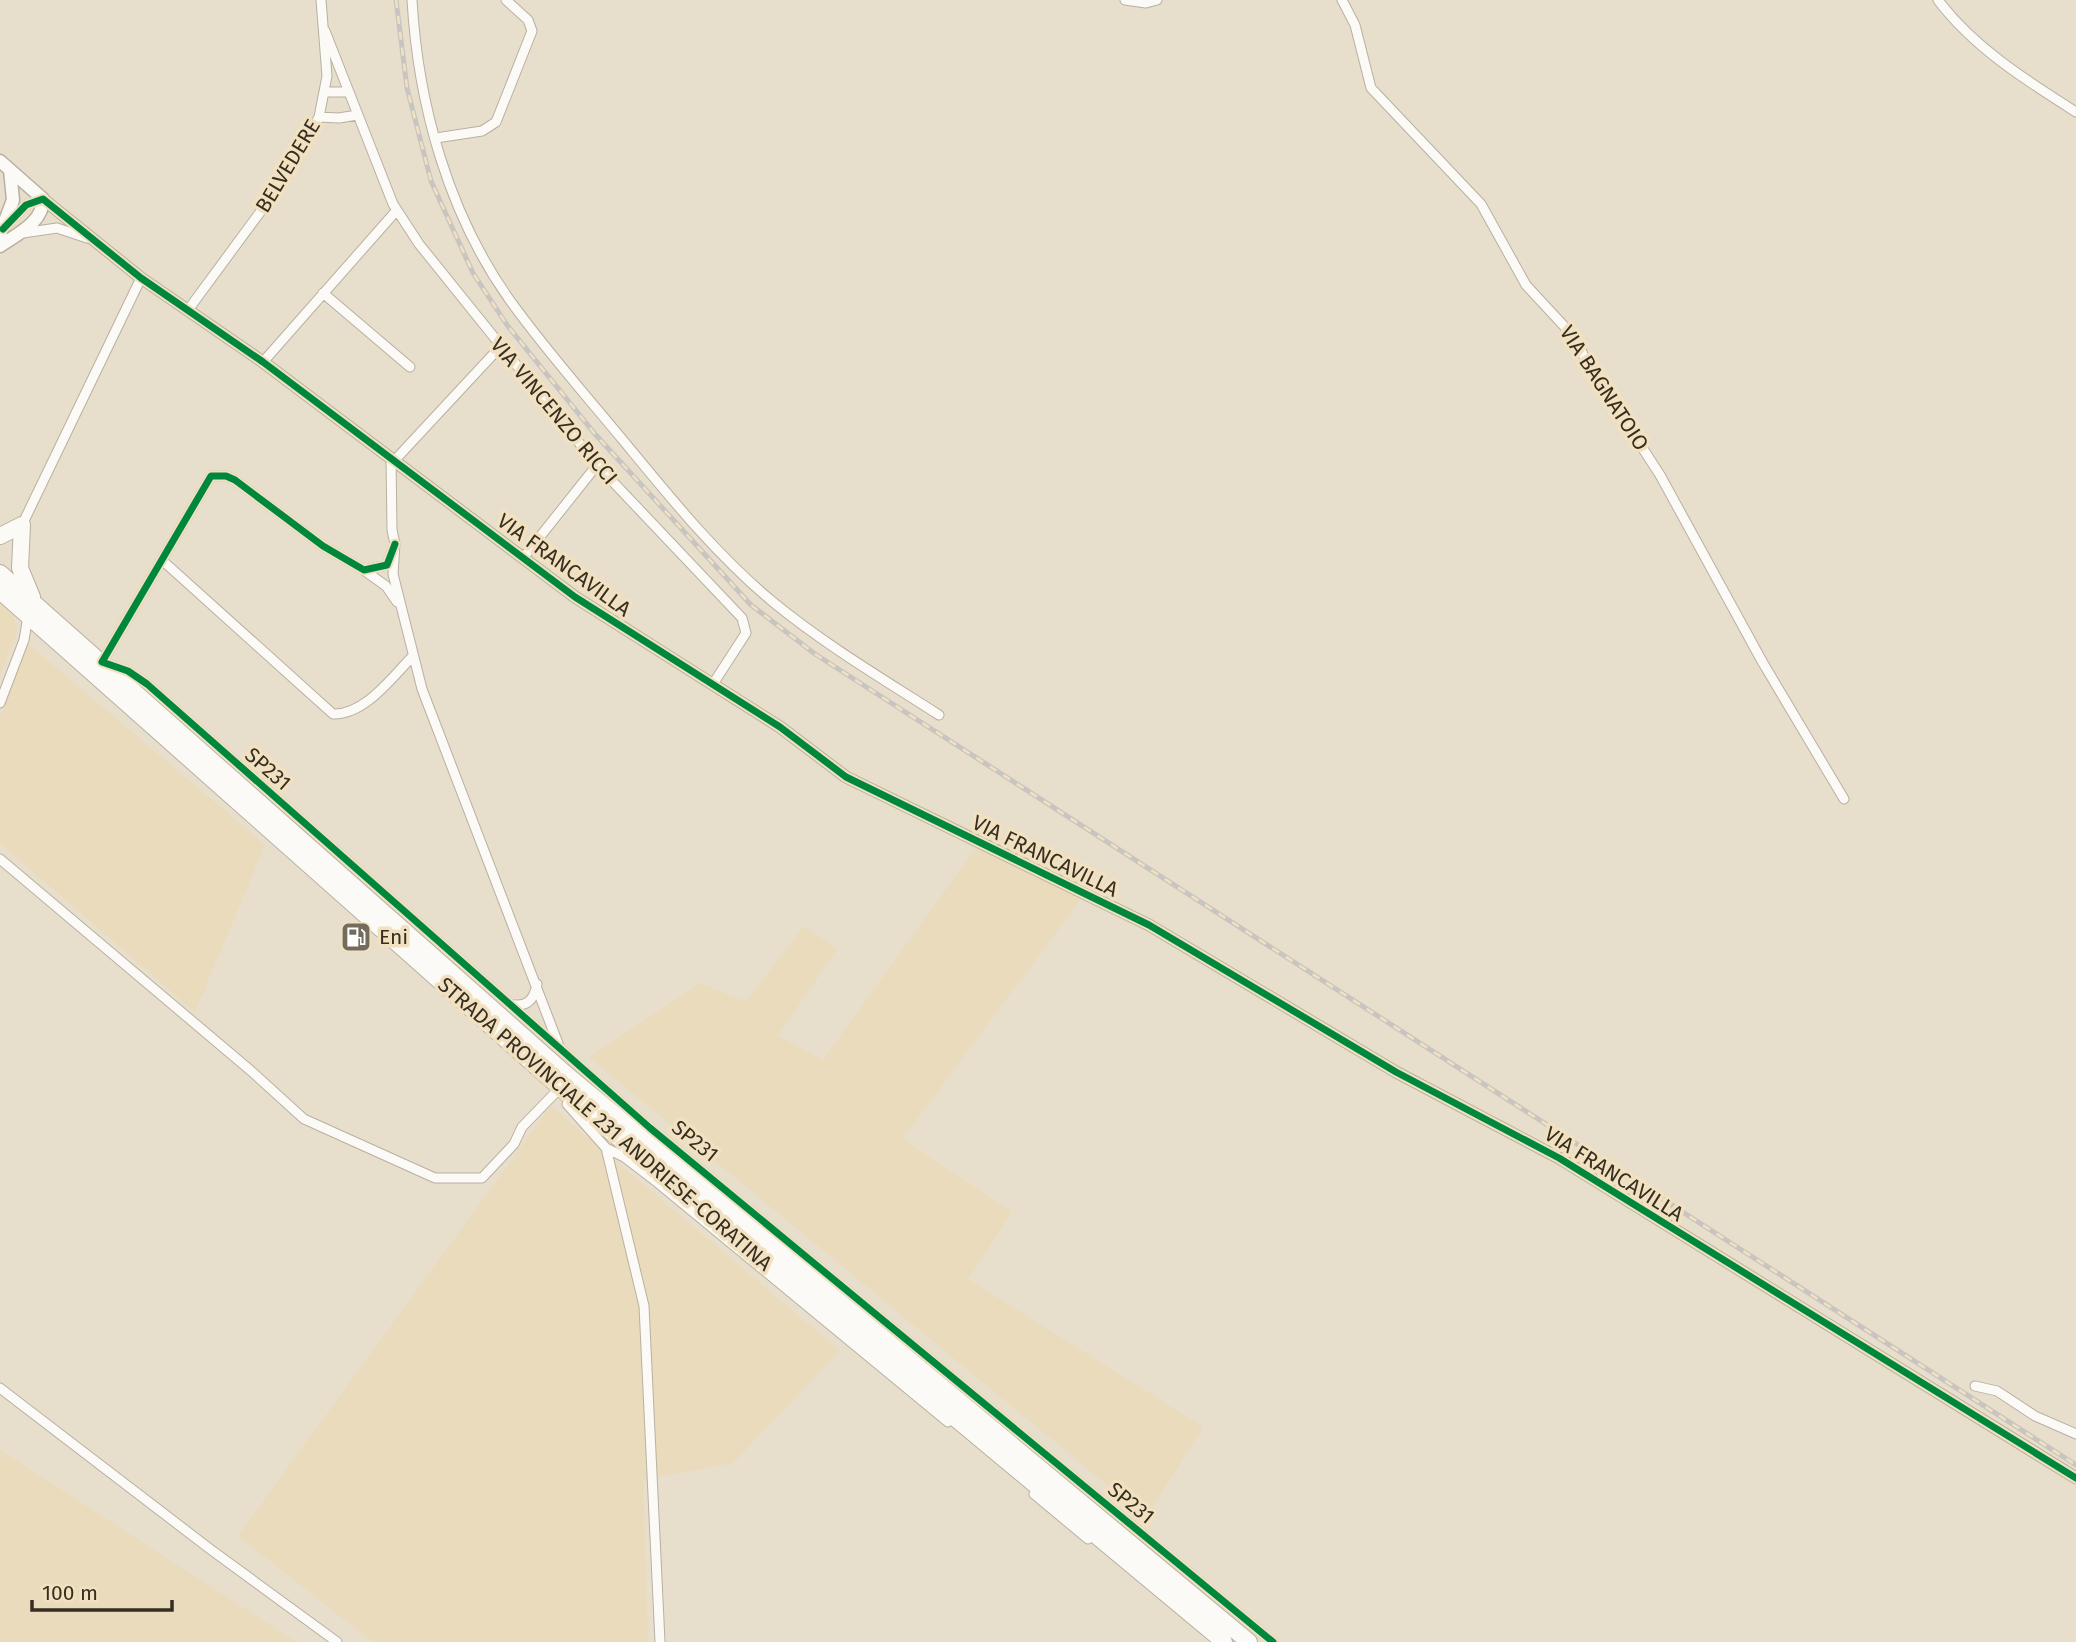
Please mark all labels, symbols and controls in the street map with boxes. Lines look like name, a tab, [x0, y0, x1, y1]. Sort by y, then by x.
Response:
street label: BELVEDERE	[250, 115, 326, 217]
street label: VIA BAGNATOIO	[1554, 321, 1654, 455]
street label: VIA VINCENZO RICCI	[485, 332, 623, 490]
street label: VIA FRANCAVILLA	[492, 508, 636, 622]
street label: SP231	[240, 742, 296, 796]
street label: VIA FRANCAVILLA	[968, 809, 1122, 903]
fuel station icon: Eni	[339, 920, 373, 954]
place label: Eni	[379, 924, 408, 950]
street label: STRADA PROVINCIALE 231 ANDRIESE-CORATINA	[432, 972, 778, 1276]
street label: SP231	[666, 1114, 724, 1168]
street label: VIA FRANCAVILLA	[1540, 1121, 1688, 1227]
street label: SP231	[1102, 1476, 1160, 1530]
scale bar	[32, 1568, 172, 1612]
text: 100 m	[42, 1580, 98, 1606]

